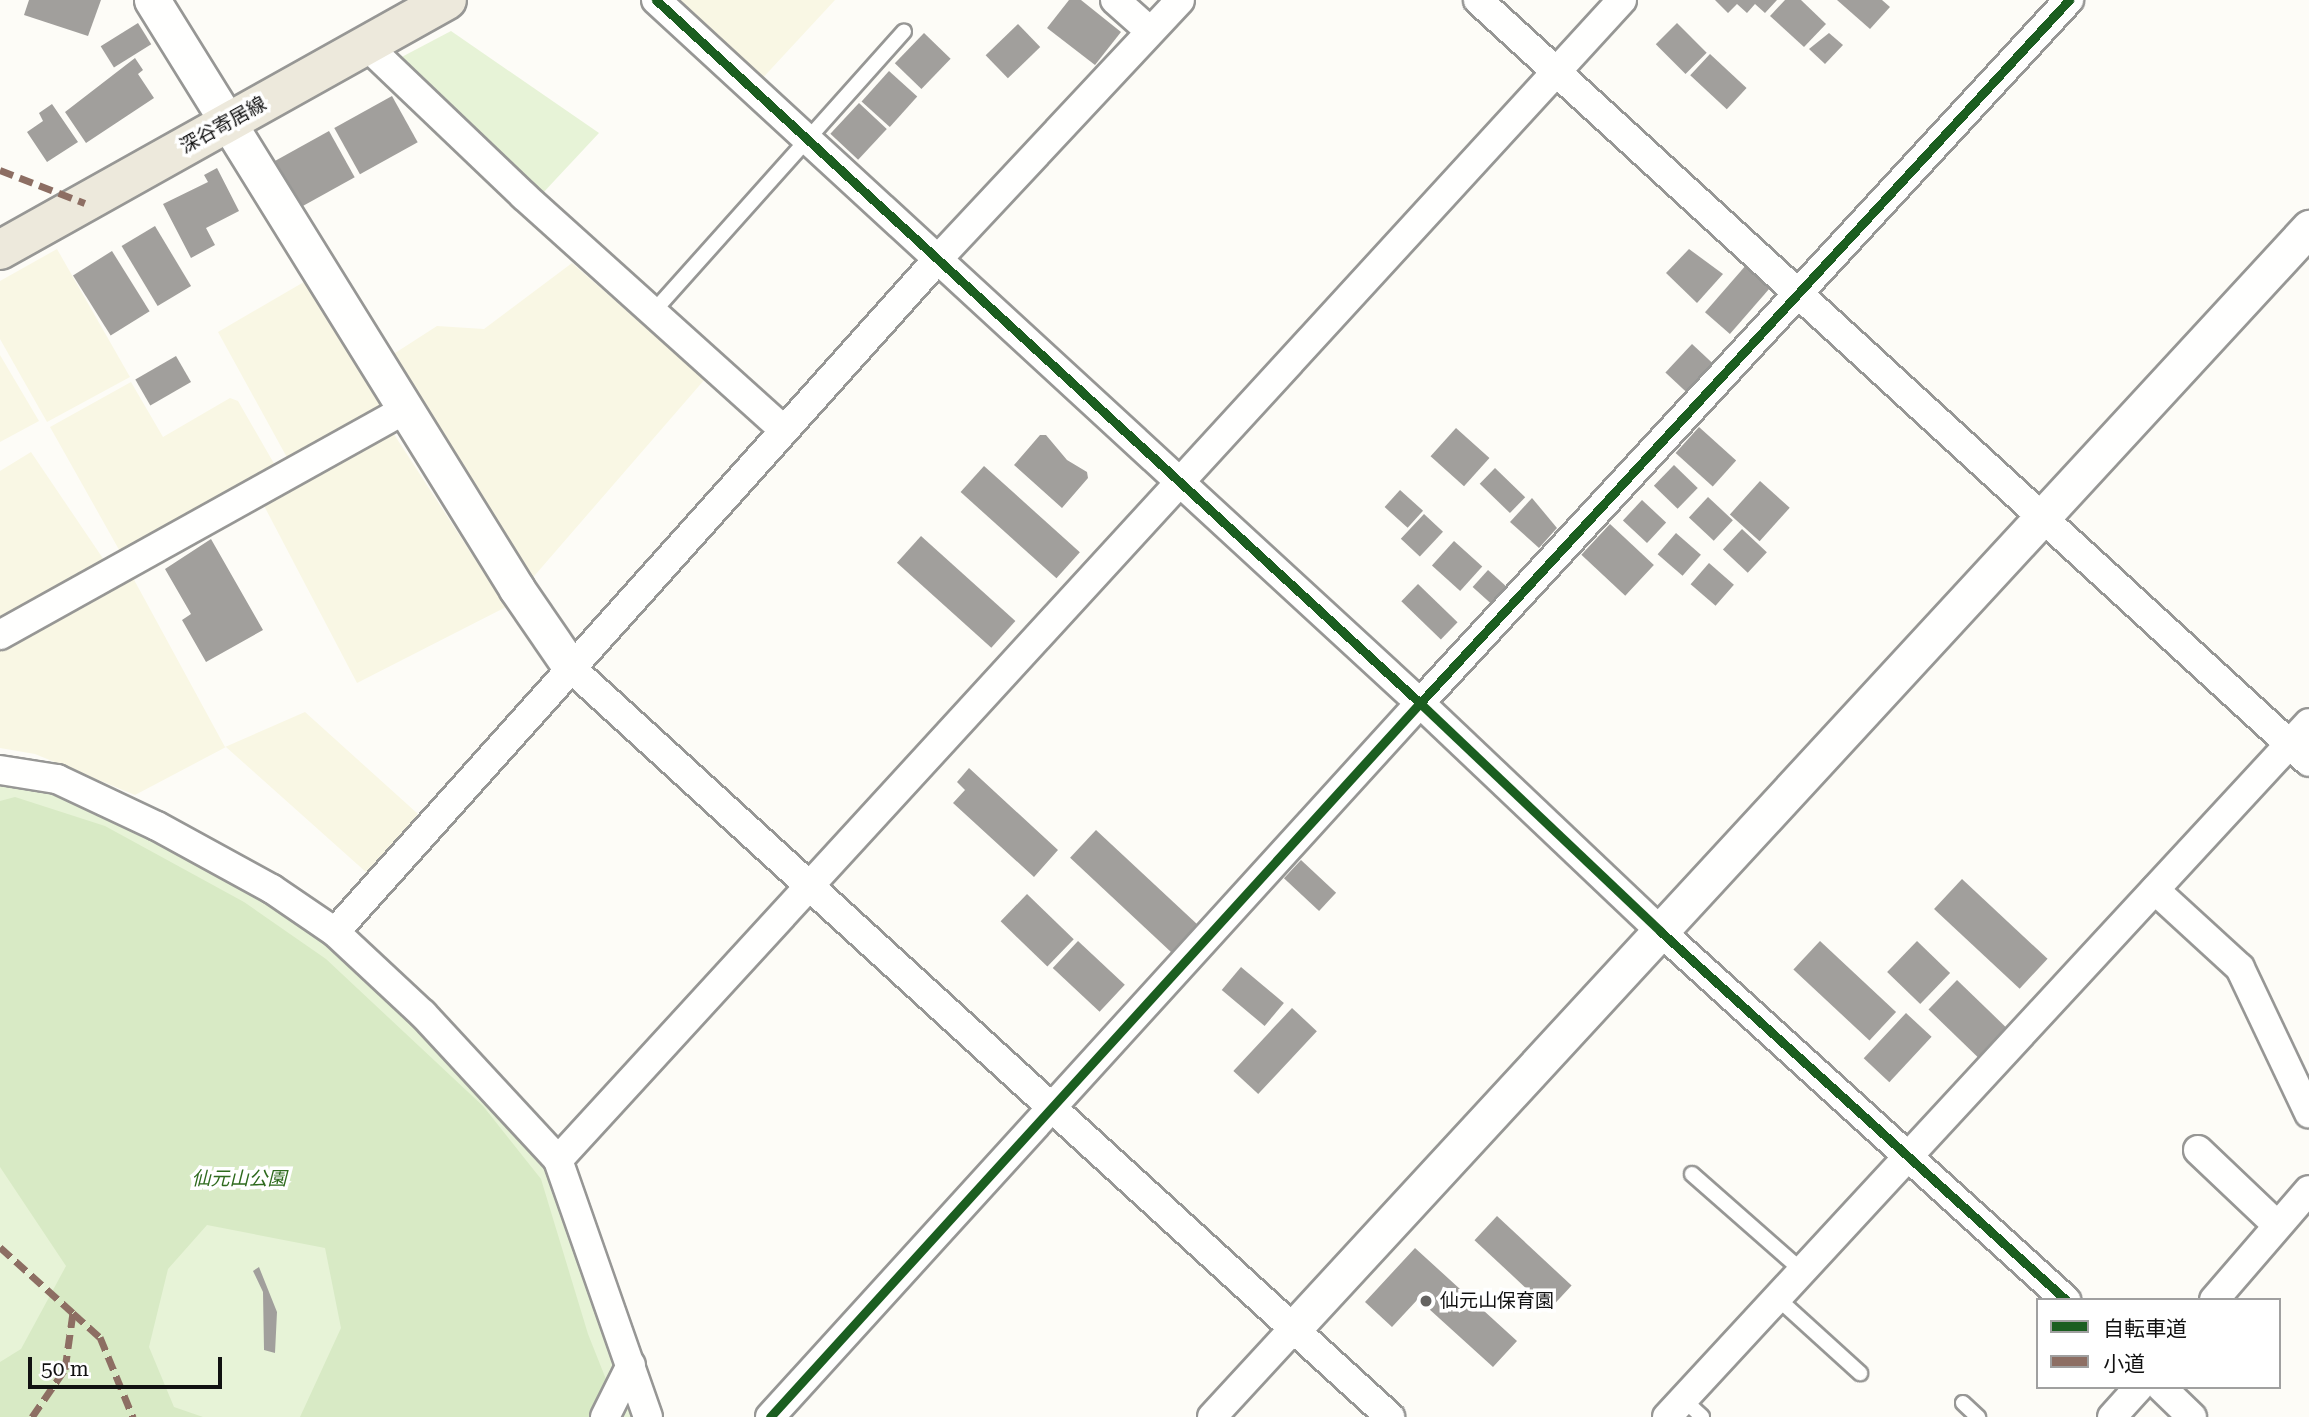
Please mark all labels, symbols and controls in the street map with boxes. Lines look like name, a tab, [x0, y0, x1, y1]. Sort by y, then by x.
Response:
street label: 深谷寄居線	[176, 92, 270, 158]
park label: 仙元山公園	[192, 1168, 286, 1190]
place label: 仙元山保育園	[1440, 1290, 1554, 1312]
marker: 仙元山保育園	[1418, 1293, 1434, 1309]
legend	[2036, 1298, 2281, 1389]
text: 自転車道	[2103, 1317, 2187, 1341]
scale bar	[32, 1344, 226, 1388]
text: 小道	[2103, 1352, 2145, 1376]
text: 50 m	[41, 1357, 89, 1381]

